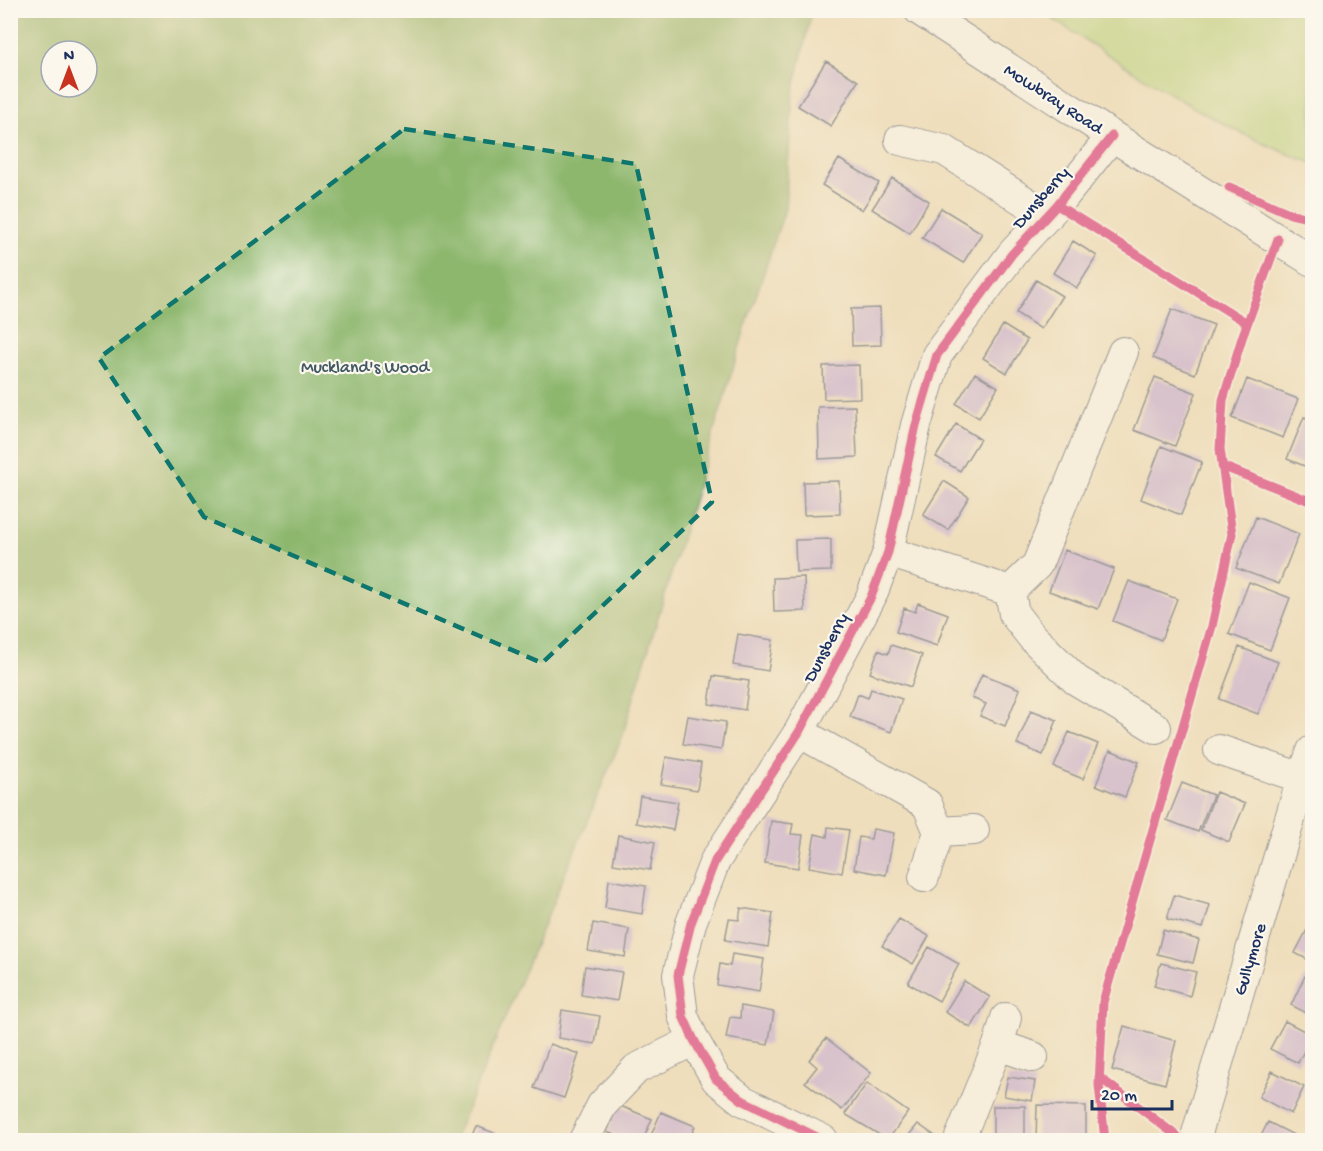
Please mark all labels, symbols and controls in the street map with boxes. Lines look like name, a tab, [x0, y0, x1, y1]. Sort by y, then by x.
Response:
north arrow	[39, 39, 99, 99]
text: N	[64, 48, 75, 67]
street label: Mowbray Road	[999, 60, 1107, 141]
street label: Dunsberry	[1008, 163, 1075, 235]
park label: Muckland's Wood	[301, 358, 431, 379]
street label: Dunsberry	[800, 610, 854, 687]
street label: Gullymore	[1230, 920, 1273, 998]
scale bar	[1092, 1073, 1172, 1111]
text: 20 m	[1101, 1086, 1137, 1107]

